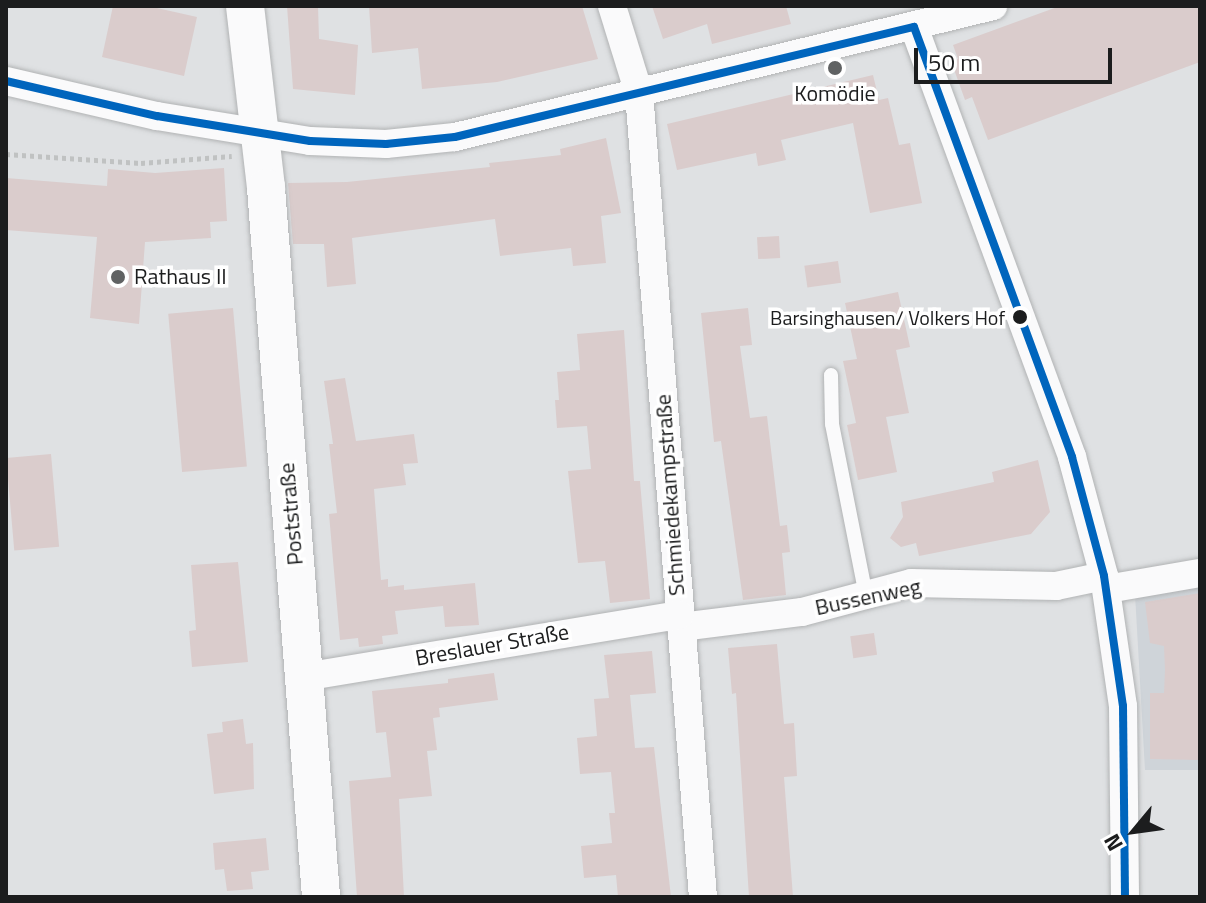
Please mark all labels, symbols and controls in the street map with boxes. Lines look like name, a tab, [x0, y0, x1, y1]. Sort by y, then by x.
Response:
scale bar	[918, 32, 1116, 82]
text: 50 m	[928, 44, 980, 80]
marker: Komödie	[826, 59, 844, 77]
place label: Komödie	[794, 81, 876, 107]
place label: Rathaus II	[134, 264, 227, 290]
marker: Rathaus II	[109, 268, 127, 286]
place label: Barsinghausen/ Volkers Hof	[770, 305, 1005, 329]
marker: Barsinghausen/ Volkers Hof	[1012, 309, 1028, 325]
street label: Schmiedekampstraße	[650, 393, 690, 597]
street label: Poststraße	[273, 462, 309, 566]
street label: Bussenweg	[813, 573, 923, 621]
street label: Breslauer Straße	[413, 619, 571, 671]
north arrow	[1094, 791, 1174, 871]
text: N	[1094, 828, 1132, 858]

